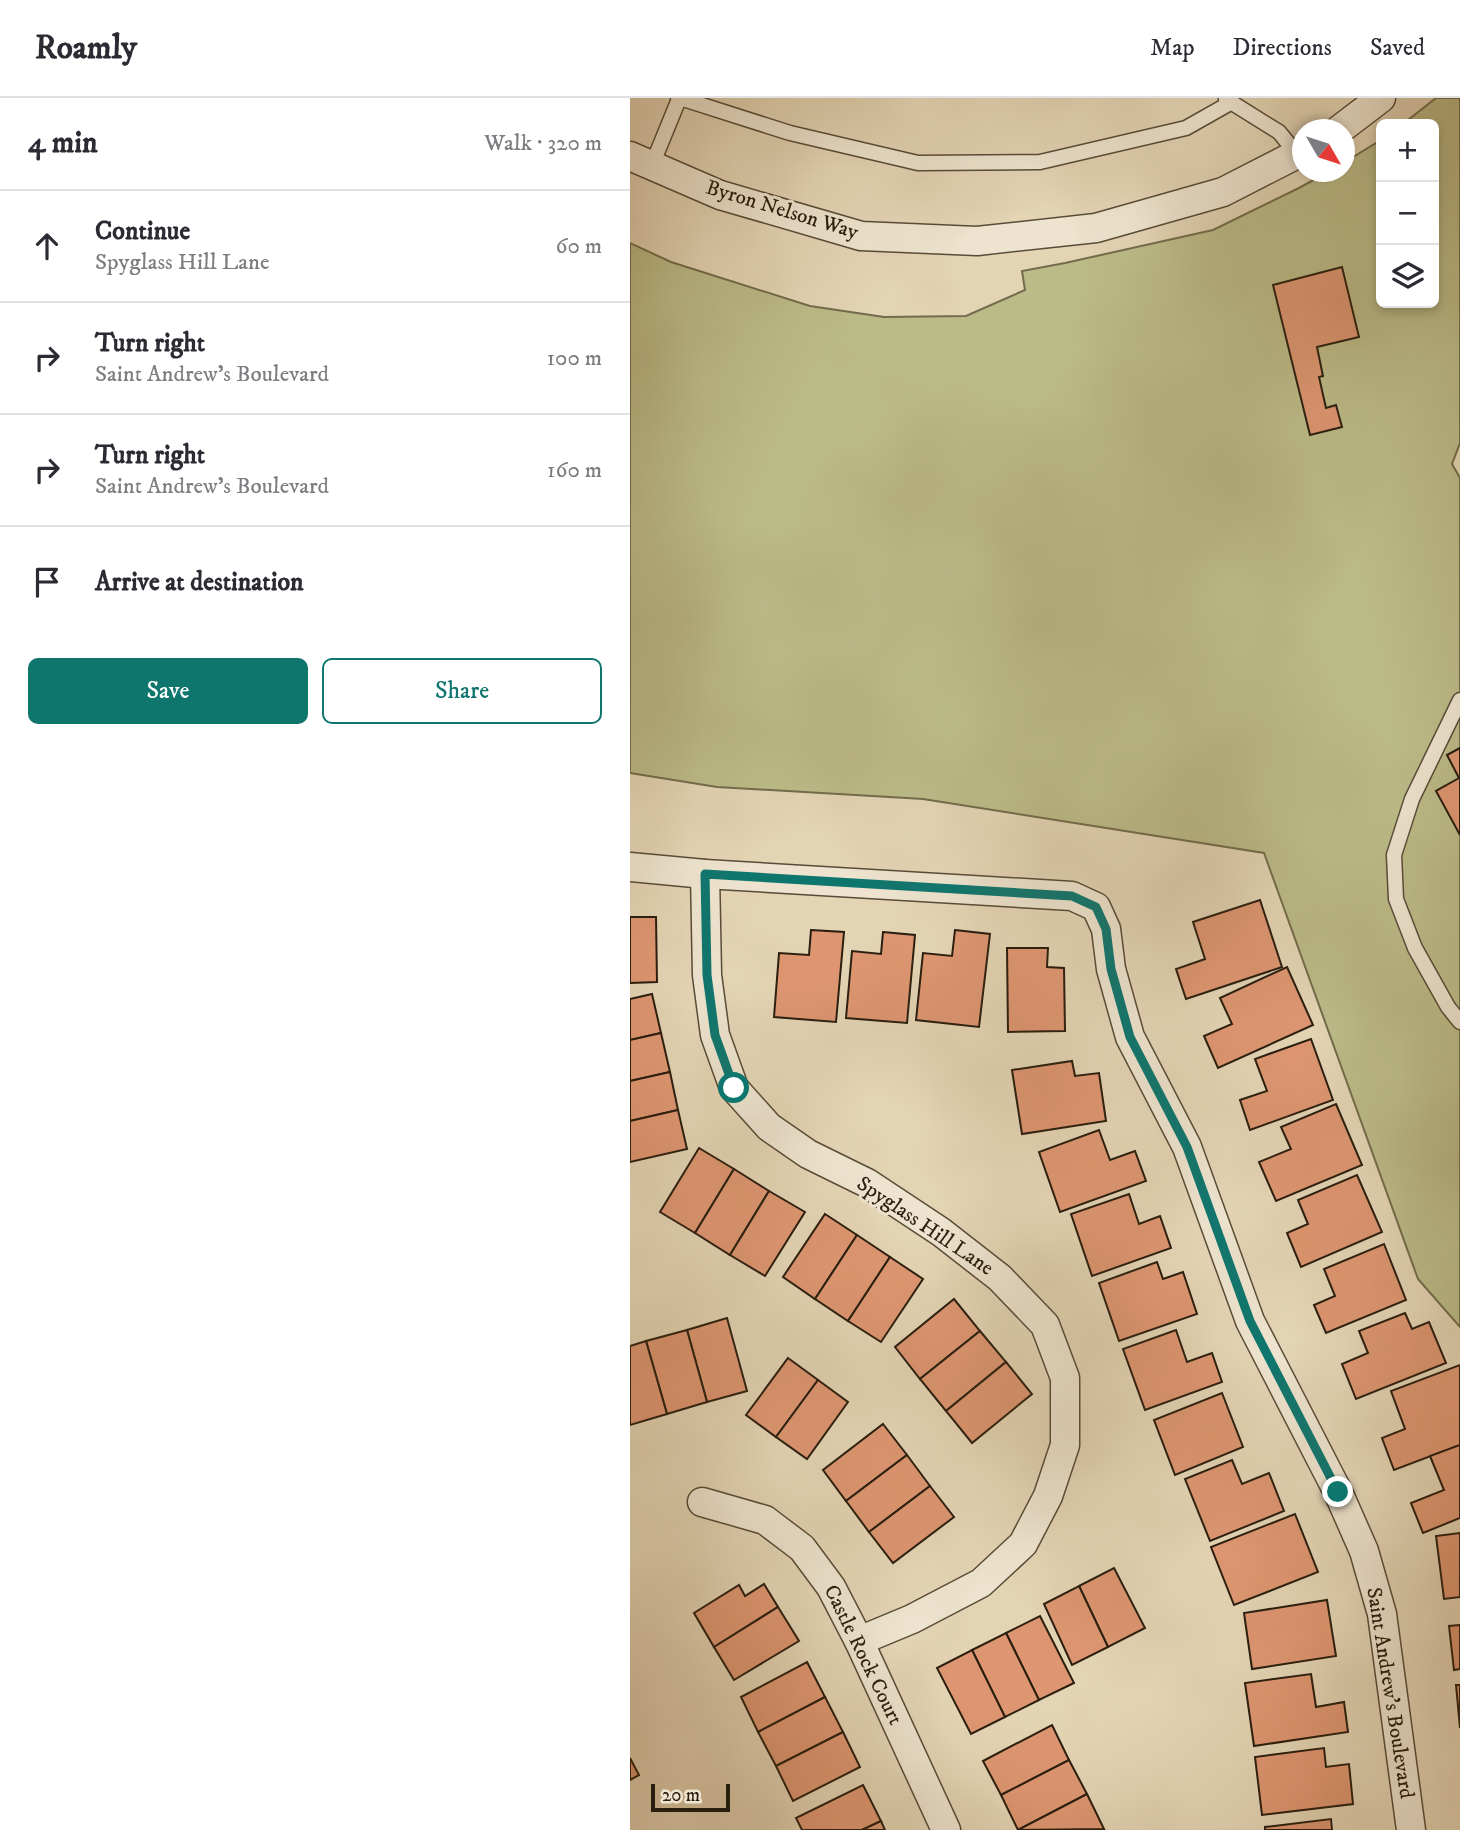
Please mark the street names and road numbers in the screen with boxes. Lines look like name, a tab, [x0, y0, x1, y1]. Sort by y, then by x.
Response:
street label: Byron Nelson Way	[703, 174, 862, 246]
street label: Spyglass Hill Lane	[852, 1171, 999, 1281]
street label: Castle Rock Court	[818, 1581, 908, 1730]
street label: Saint Andrew's Boulevard	[1360, 1585, 1420, 1801]

